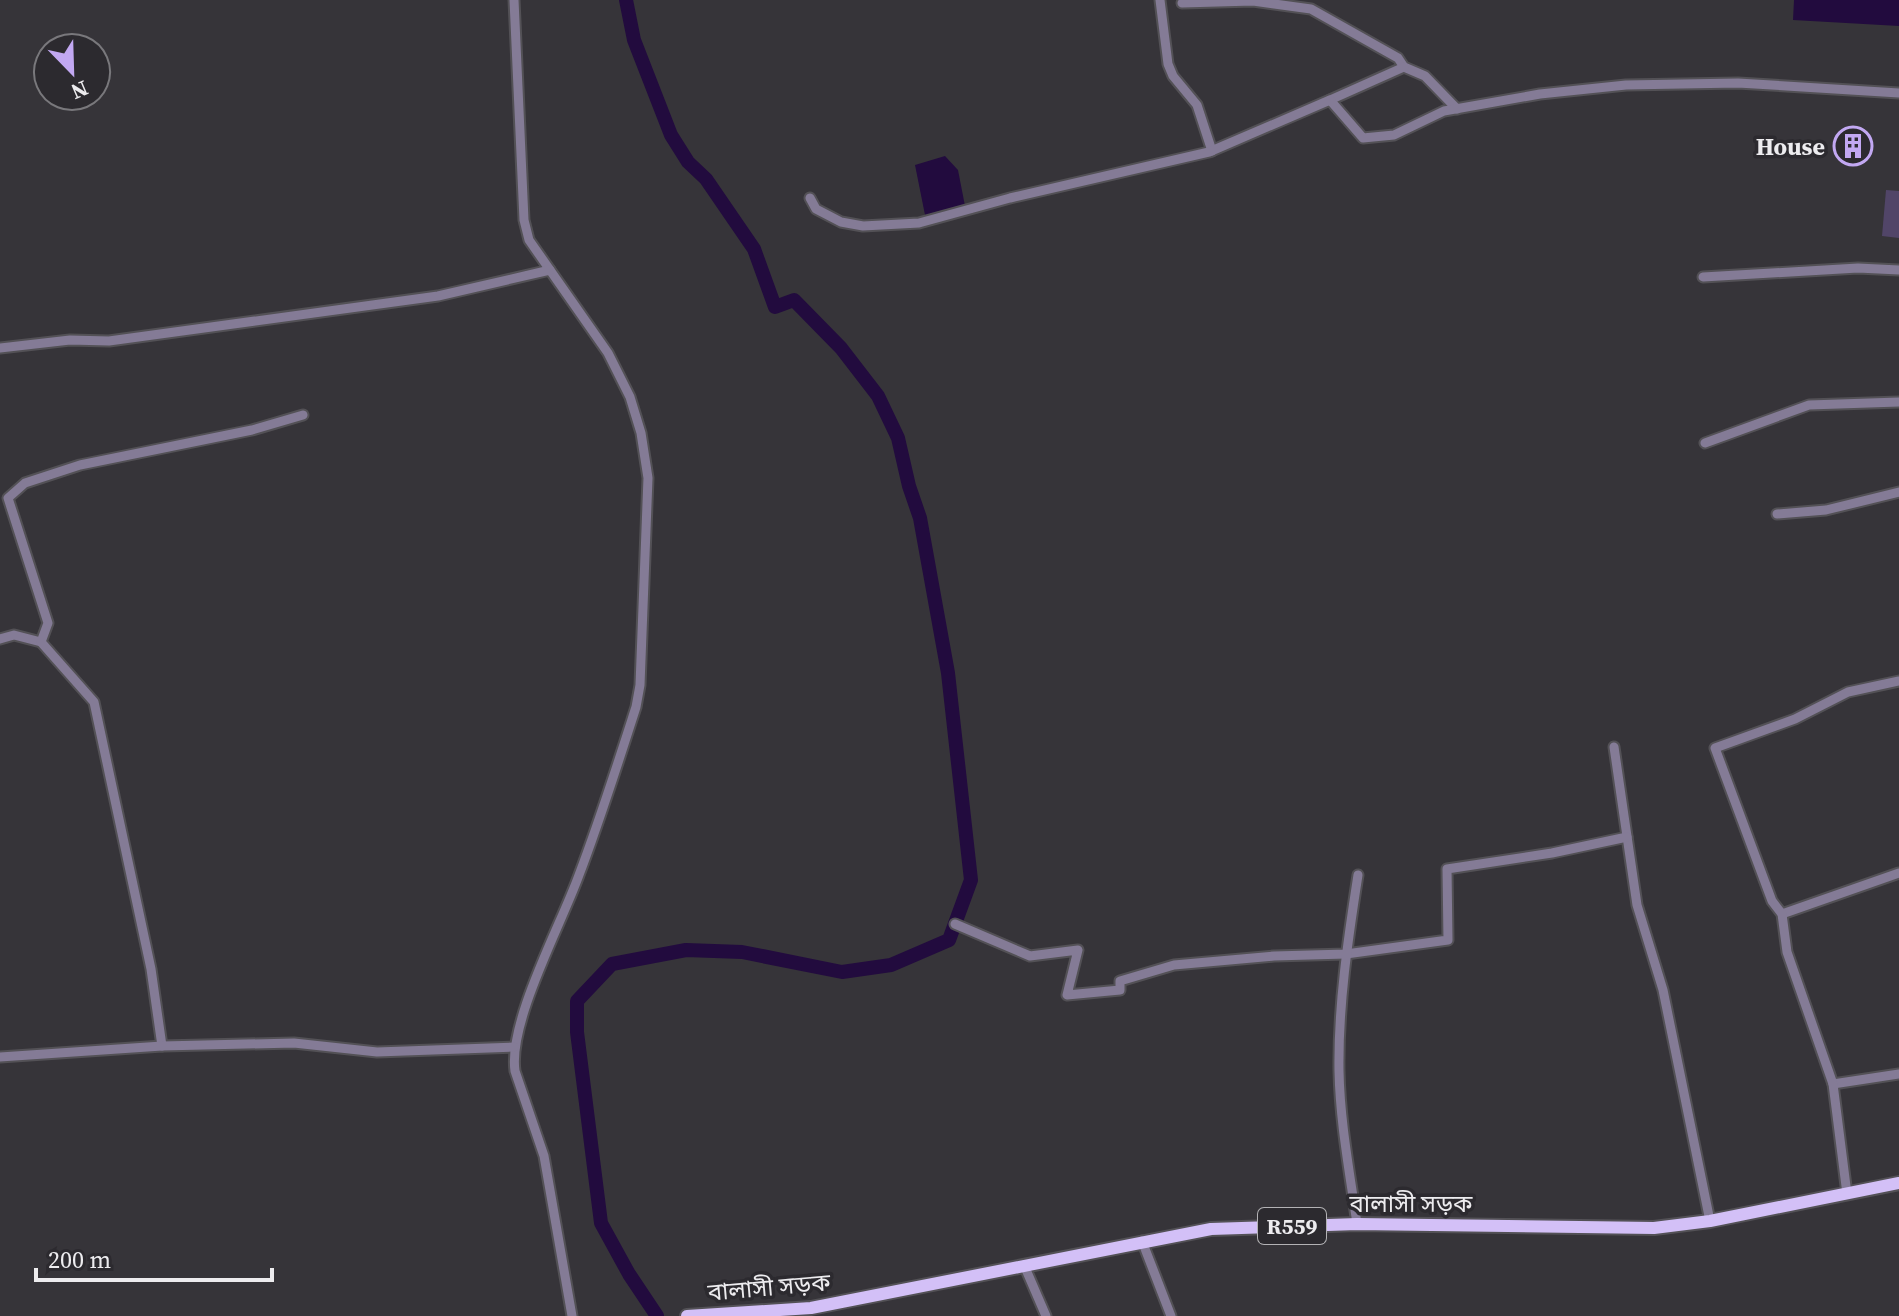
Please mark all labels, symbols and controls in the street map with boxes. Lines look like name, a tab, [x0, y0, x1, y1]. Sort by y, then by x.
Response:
north arrow	[32, 32, 112, 112]
text: N	[67, 73, 93, 107]
building icon: House	[1832, 125, 1874, 167]
place label: House	[1756, 130, 1825, 163]
street label: বালাসী সড়ক	[1349, 1187, 1473, 1220]
road number: R559	[1258, 1208, 1326, 1244]
scale bar	[36, 1232, 272, 1282]
text: 200 m	[48, 1243, 111, 1276]
street label: বালাসী সড়ক	[705, 1265, 832, 1309]

